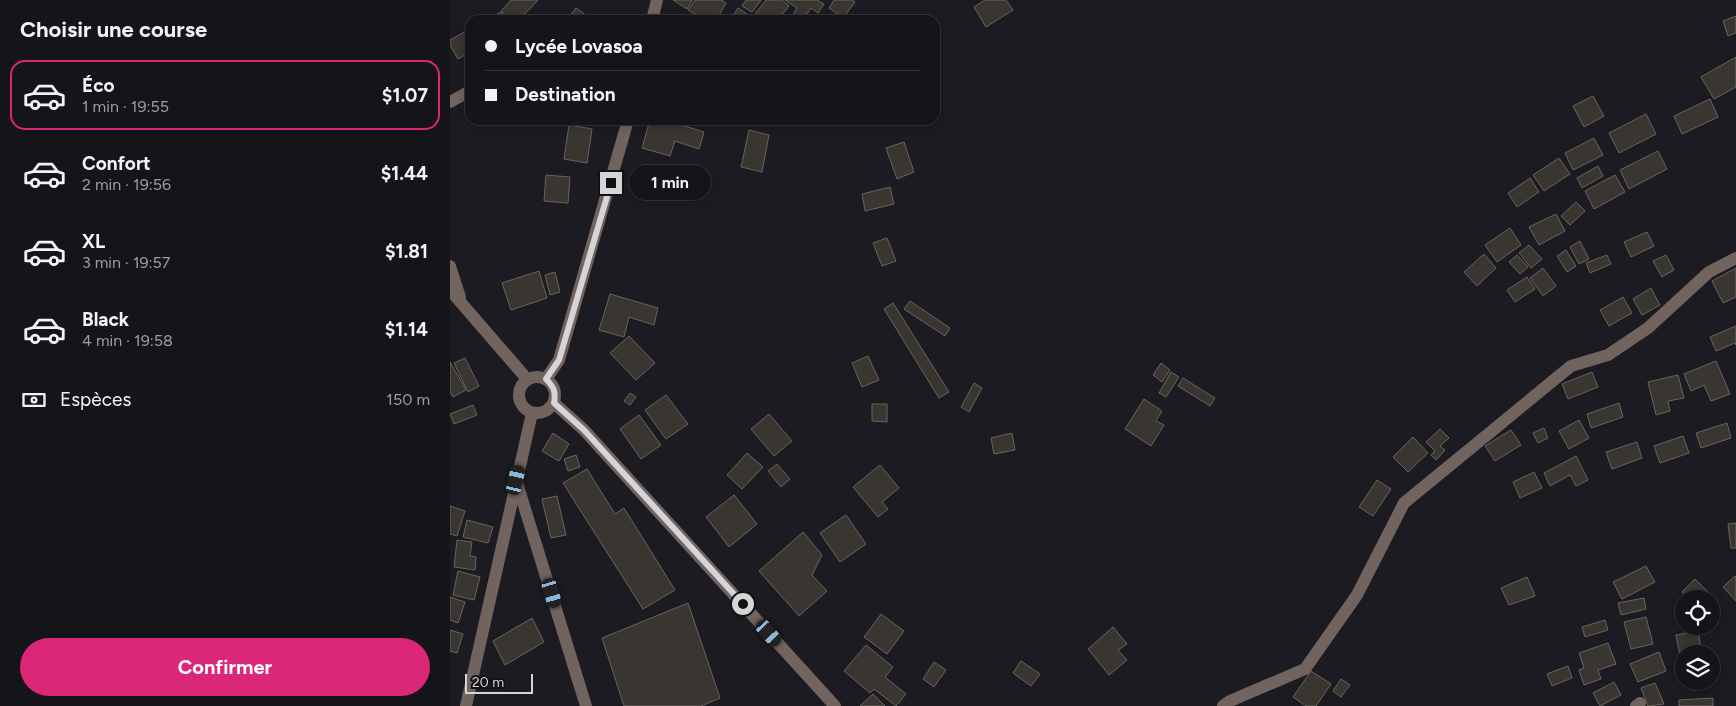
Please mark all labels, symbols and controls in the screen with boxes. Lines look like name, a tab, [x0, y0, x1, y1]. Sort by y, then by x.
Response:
text: Choisir une course	[20, 16, 207, 43]
text: Lycée Lovasoa	[515, 35, 643, 58]
icon: car	[22, 73, 67, 118]
text: Éco	[82, 74, 115, 97]
text: Destination	[515, 83, 616, 106]
text: $1.07	[382, 84, 428, 107]
text: 1 min · 19:55	[82, 97, 169, 116]
icon: car	[22, 151, 67, 196]
text: Confort	[82, 152, 151, 175]
text: $1.44	[381, 162, 428, 185]
callout: 1 min	[628, 166, 711, 200]
route end	[600, 172, 622, 194]
text: 1 min	[651, 173, 689, 192]
text: 2 min · 19:56	[82, 175, 171, 194]
icon: car	[22, 229, 67, 274]
text: XL	[82, 230, 105, 253]
text: $1.81	[385, 240, 428, 263]
text: 3 min · 19:57	[82, 253, 170, 272]
icon: car	[22, 307, 67, 352]
text: Black	[82, 308, 129, 331]
text: $1.14	[385, 318, 428, 341]
text: 4 min · 19:58	[82, 331, 173, 350]
icon: cash	[20, 386, 48, 414]
text: Espèces	[60, 388, 131, 411]
text: 150 m	[386, 390, 430, 409]
car	[505, 464, 526, 496]
car	[540, 576, 563, 610]
map controls	[1675, 590, 1720, 690]
button: locate	[1675, 590, 1720, 635]
route start	[732, 593, 754, 615]
car	[753, 617, 784, 649]
button: Confirmer	[20, 638, 430, 696]
button: layers	[1675, 645, 1720, 690]
scale bar	[465, 671, 532, 694]
text: 20 m	[472, 674, 504, 691]

